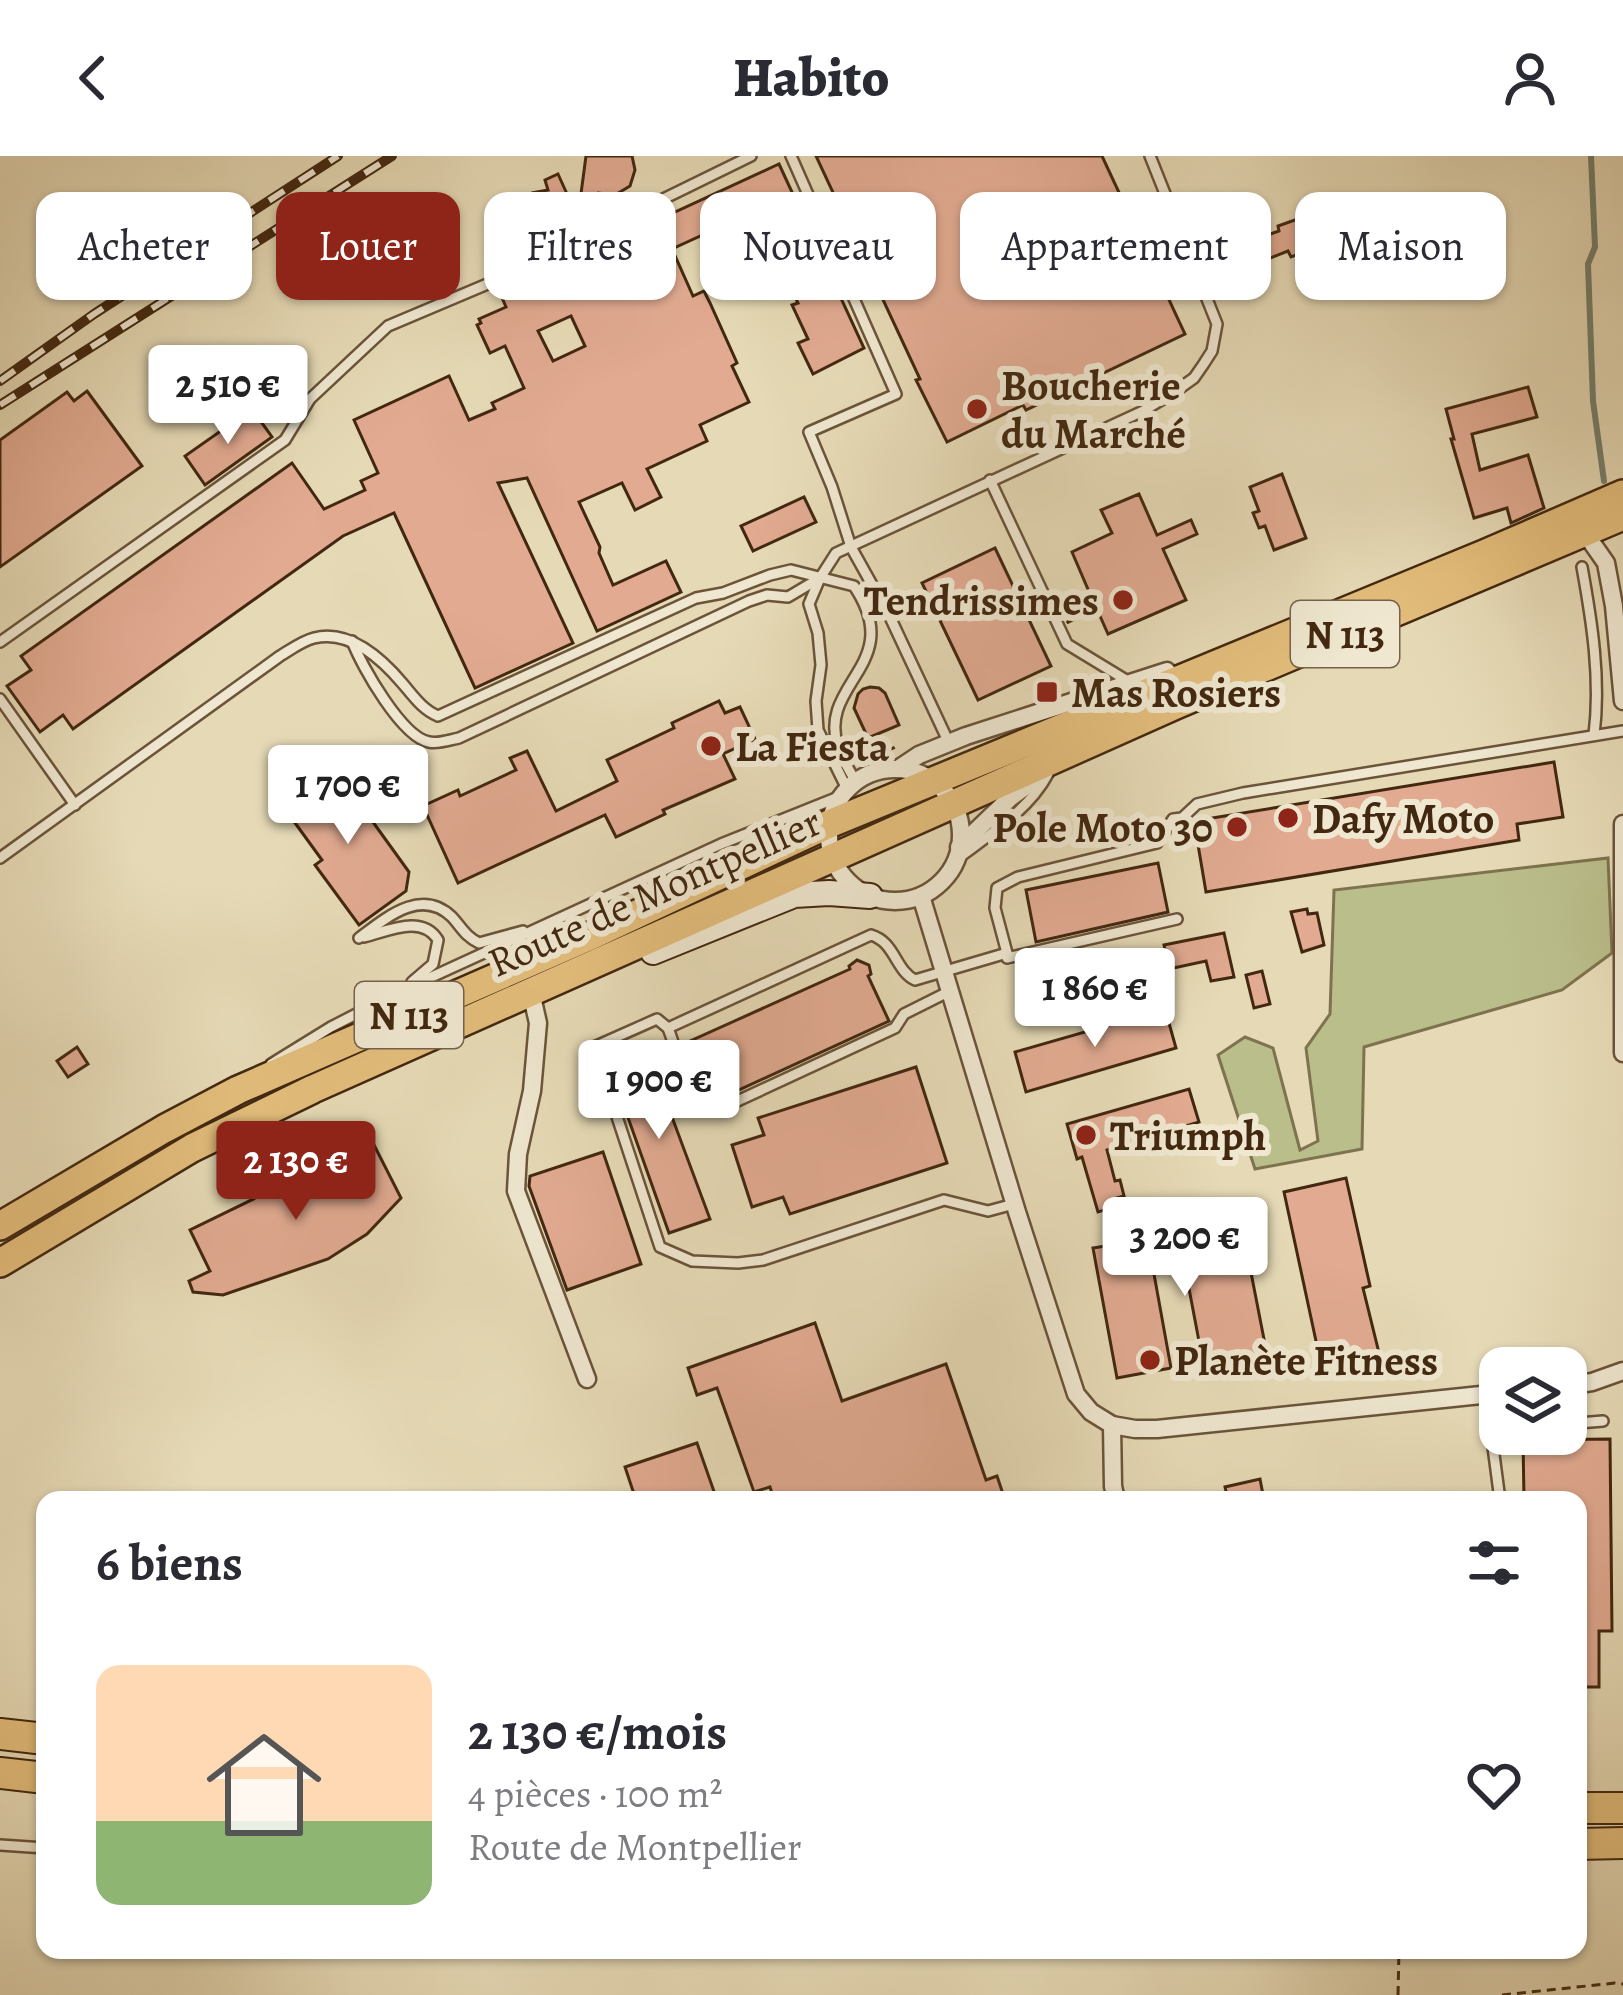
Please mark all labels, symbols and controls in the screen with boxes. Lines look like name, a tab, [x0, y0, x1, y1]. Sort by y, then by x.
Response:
text: Habito	[733, 41, 890, 115]
icon: back	[60, 45, 126, 111]
icon: person	[1497, 45, 1563, 111]
chip: Acheter	[36, 192, 252, 300]
chip: Louer	[276, 192, 460, 300]
chip: Filtres	[484, 192, 676, 300]
chip: Nouveau	[700, 192, 936, 300]
chip: Appartement	[960, 192, 1271, 300]
chip: Maison	[1295, 192, 1506, 300]
pin: 2 510 €	[117, 345, 339, 447]
text: 2 510 €	[175, 357, 281, 410]
place label: Boucherie du Marché	[1001, 357, 1186, 462]
marker: Boucherie du Marché	[964, 396, 990, 422]
place label: Tendrissimes	[864, 572, 1099, 629]
marker: Tendrissimes	[1110, 587, 1136, 613]
road number: N 113	[1291, 601, 1399, 667]
place label: Mas Rosiers	[1071, 664, 1281, 721]
marker: Mas Rosiers	[1034, 679, 1060, 705]
place label: La Fiesta	[735, 718, 890, 775]
marker: La Fiesta	[698, 733, 724, 759]
pin: 1 700 €	[237, 745, 459, 847]
text: 1 700 €	[295, 757, 401, 810]
place label: Dafy Moto	[1312, 790, 1494, 847]
street label: Route de Montpellier	[478, 792, 830, 991]
place label: Pole Moto 30	[992, 799, 1213, 856]
marker: Dafy Moto	[1275, 805, 1301, 831]
marker: Pole Moto 30	[1224, 814, 1250, 840]
pin: 1 860 €	[984, 948, 1206, 1050]
text: 1 860 €	[1042, 960, 1148, 1013]
road number: N 113	[355, 982, 463, 1048]
pin: 1 900 €	[548, 1040, 770, 1142]
text: 1 900 €	[605, 1052, 713, 1105]
place label: Triumph	[1110, 1107, 1266, 1164]
pin: 2 130 €	[185, 1121, 407, 1223]
marker: Triumph	[1073, 1122, 1099, 1148]
text: 2 130 €	[243, 1133, 349, 1186]
pin: 3 200 €	[1074, 1197, 1296, 1299]
text: 3 200 €	[1130, 1209, 1240, 1262]
place label: Planète Fitness	[1174, 1332, 1438, 1389]
marker: Planète Fitness	[1137, 1347, 1163, 1373]
map controls	[1479, 1347, 1587, 1455]
button: layers	[1479, 1347, 1587, 1455]
text: 6 biens	[96, 1528, 243, 1598]
icon: filters	[1461, 1530, 1527, 1596]
text: 2 130 €/mois	[468, 1697, 727, 1767]
icon: home	[192, 1713, 336, 1857]
icon: heart	[1461, 1752, 1527, 1818]
text: 4 pièces · 100 m²	[468, 1767, 723, 1820]
text: Route de Montpellier	[468, 1820, 802, 1873]

